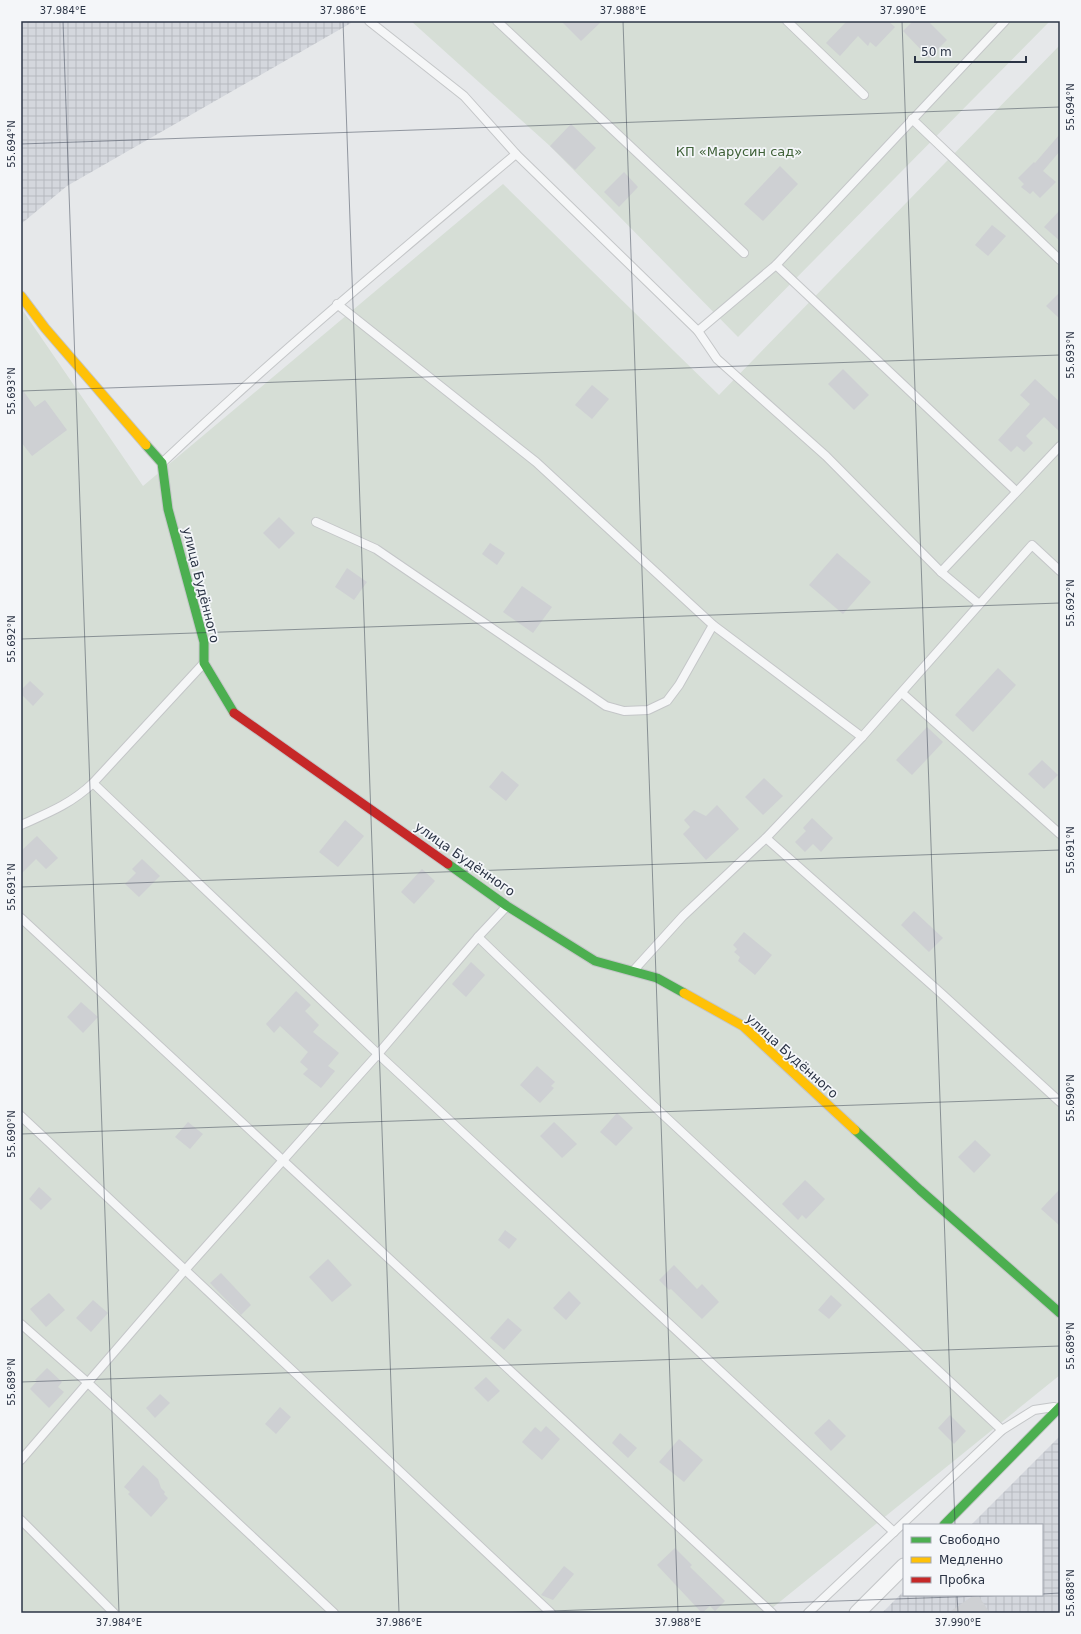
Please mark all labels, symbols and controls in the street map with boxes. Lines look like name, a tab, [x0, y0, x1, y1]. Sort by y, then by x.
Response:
text: 37.984°E	[40, 5, 86, 16]
text: 37.986°E	[320, 5, 366, 16]
text: 37.988°E	[600, 5, 646, 16]
text: 37.990°E	[880, 5, 926, 16]
scale bar	[915, 38, 1026, 64]
text: 50 m	[921, 45, 952, 59]
text: 55.694°N	[1065, 83, 1076, 131]
text: 55.694°N	[6, 120, 17, 168]
park label: КП «Марусин сад»	[676, 144, 802, 159]
text: 55.693°N	[1065, 331, 1076, 379]
text: 55.693°N	[6, 367, 17, 415]
street label: улица Будённого	[179, 526, 223, 644]
text: 55.692°N	[1065, 579, 1076, 627]
text: 55.692°N	[6, 615, 17, 663]
street label: улица Будённого	[412, 819, 518, 899]
text: 55.691°N	[1065, 826, 1076, 874]
text: 55.691°N	[6, 863, 17, 911]
street label: улица Будённого	[743, 1011, 841, 1101]
text: 55.690°N	[1065, 1074, 1076, 1122]
text: 55.690°N	[6, 1110, 17, 1158]
text: 55.689°N	[1065, 1322, 1076, 1370]
text: 55.689°N	[6, 1358, 17, 1406]
legend	[903, 1524, 1043, 1596]
text: Свободно	[939, 1533, 1000, 1547]
text: Медленно	[939, 1553, 1003, 1567]
text: 55.688°N	[1065, 1569, 1076, 1617]
text: Пробка	[939, 1573, 985, 1587]
text: 37.984°E	[96, 1617, 142, 1628]
text: 37.986°E	[376, 1617, 422, 1628]
text: 37.988°E	[655, 1617, 701, 1628]
text: 37.990°E	[935, 1617, 981, 1628]

